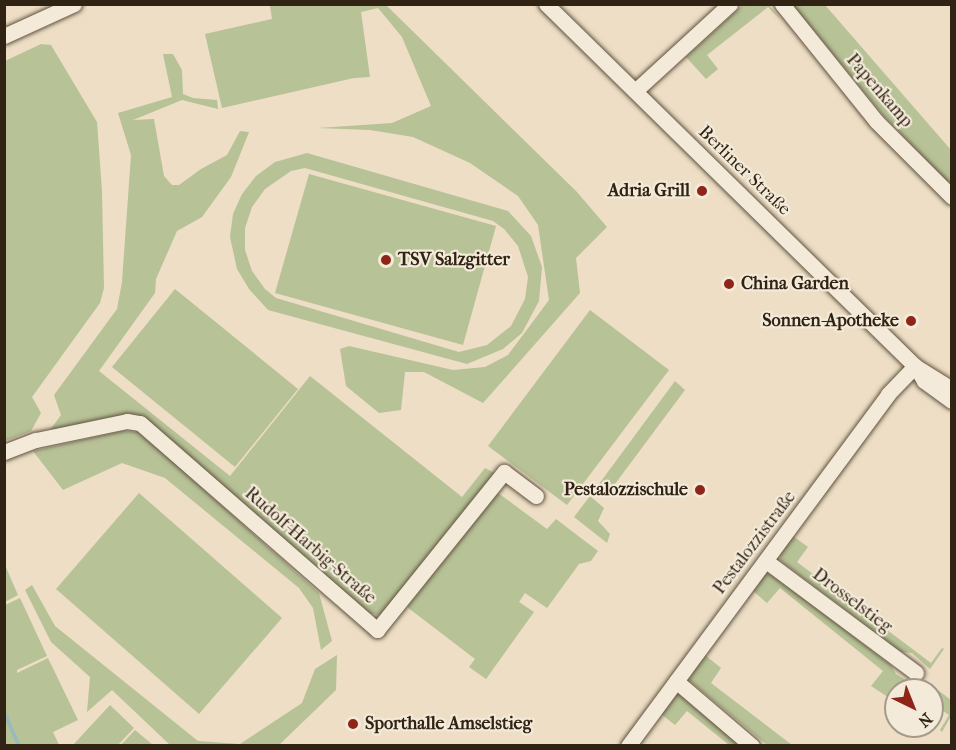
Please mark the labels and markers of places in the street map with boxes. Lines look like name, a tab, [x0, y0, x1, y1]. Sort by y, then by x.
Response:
place label: Adria Grill	[608, 180, 690, 202]
marker: Adria Grill	[695, 184, 709, 198]
place label: TSV Salzgitter	[398, 249, 510, 271]
marker: TSV Salzgitter	[379, 253, 393, 267]
place label: China Garden	[741, 273, 849, 295]
marker: China Garden	[722, 277, 736, 291]
place label: Sonnen-Apotheke	[762, 310, 899, 332]
marker: Sonnen-Apotheke	[904, 314, 918, 328]
place label: Pestalozzischule	[564, 479, 688, 501]
marker: Pestalozzischule	[693, 483, 707, 497]
place label: Sporthalle Amselstieg	[365, 713, 532, 735]
marker: Sporthalle Amselstieg	[346, 717, 360, 731]

